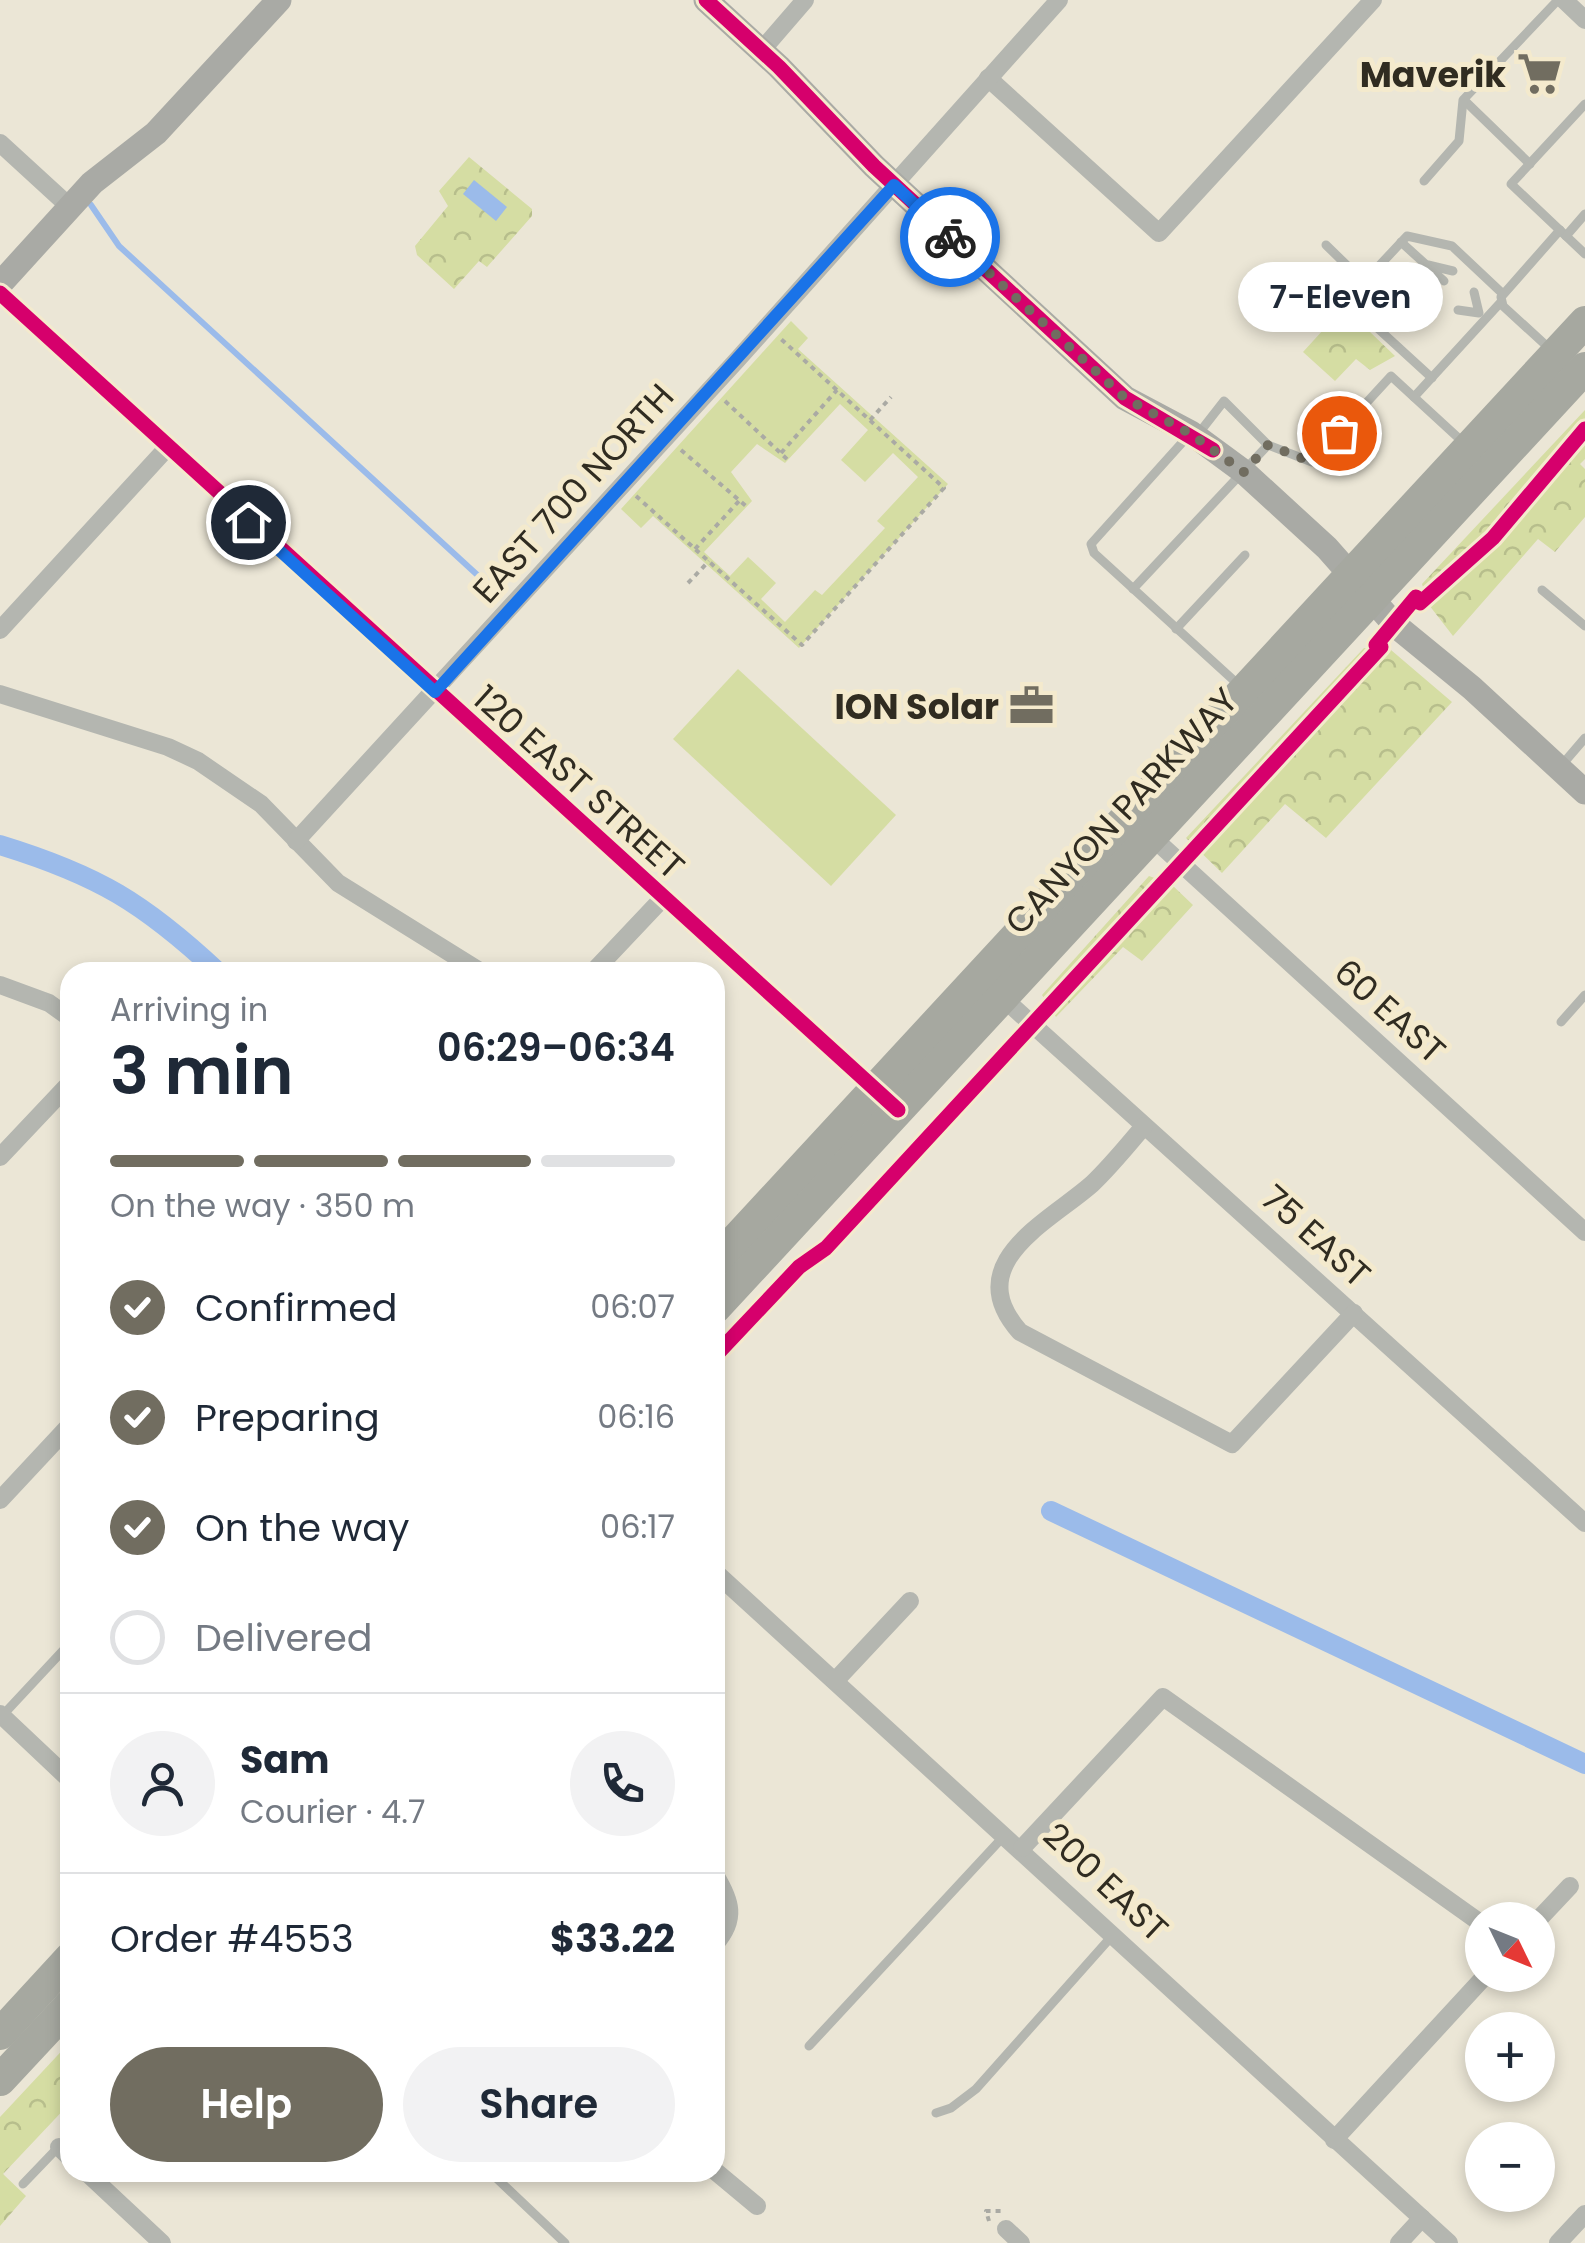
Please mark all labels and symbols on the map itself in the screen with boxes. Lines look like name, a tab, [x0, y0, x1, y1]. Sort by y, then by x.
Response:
place label: Maverik	[1360, 50, 1506, 99]
supermarket icon: Maverik	[1515, 50, 1563, 98]
courier	[900, 187, 1000, 287]
callout: 7-Eleven	[1236, 263, 1442, 333]
street label: EAST 700 NORTH	[461, 373, 685, 613]
pin	[1297, 391, 1382, 476]
pin	[206, 480, 291, 565]
street label: 120 EAST STREET	[463, 674, 695, 890]
street label: CANYON PARKWAY	[993, 677, 1249, 945]
place label: ION Solar	[835, 682, 999, 731]
office icon: ION Solar	[1008, 682, 1056, 730]
street label: 60 EAST	[1324, 948, 1456, 1074]
street label: 75 EAST	[1251, 1174, 1381, 1298]
street label: 200 EAST	[1033, 1811, 1179, 1953]
north arrow	[1465, 1902, 1555, 1992]

